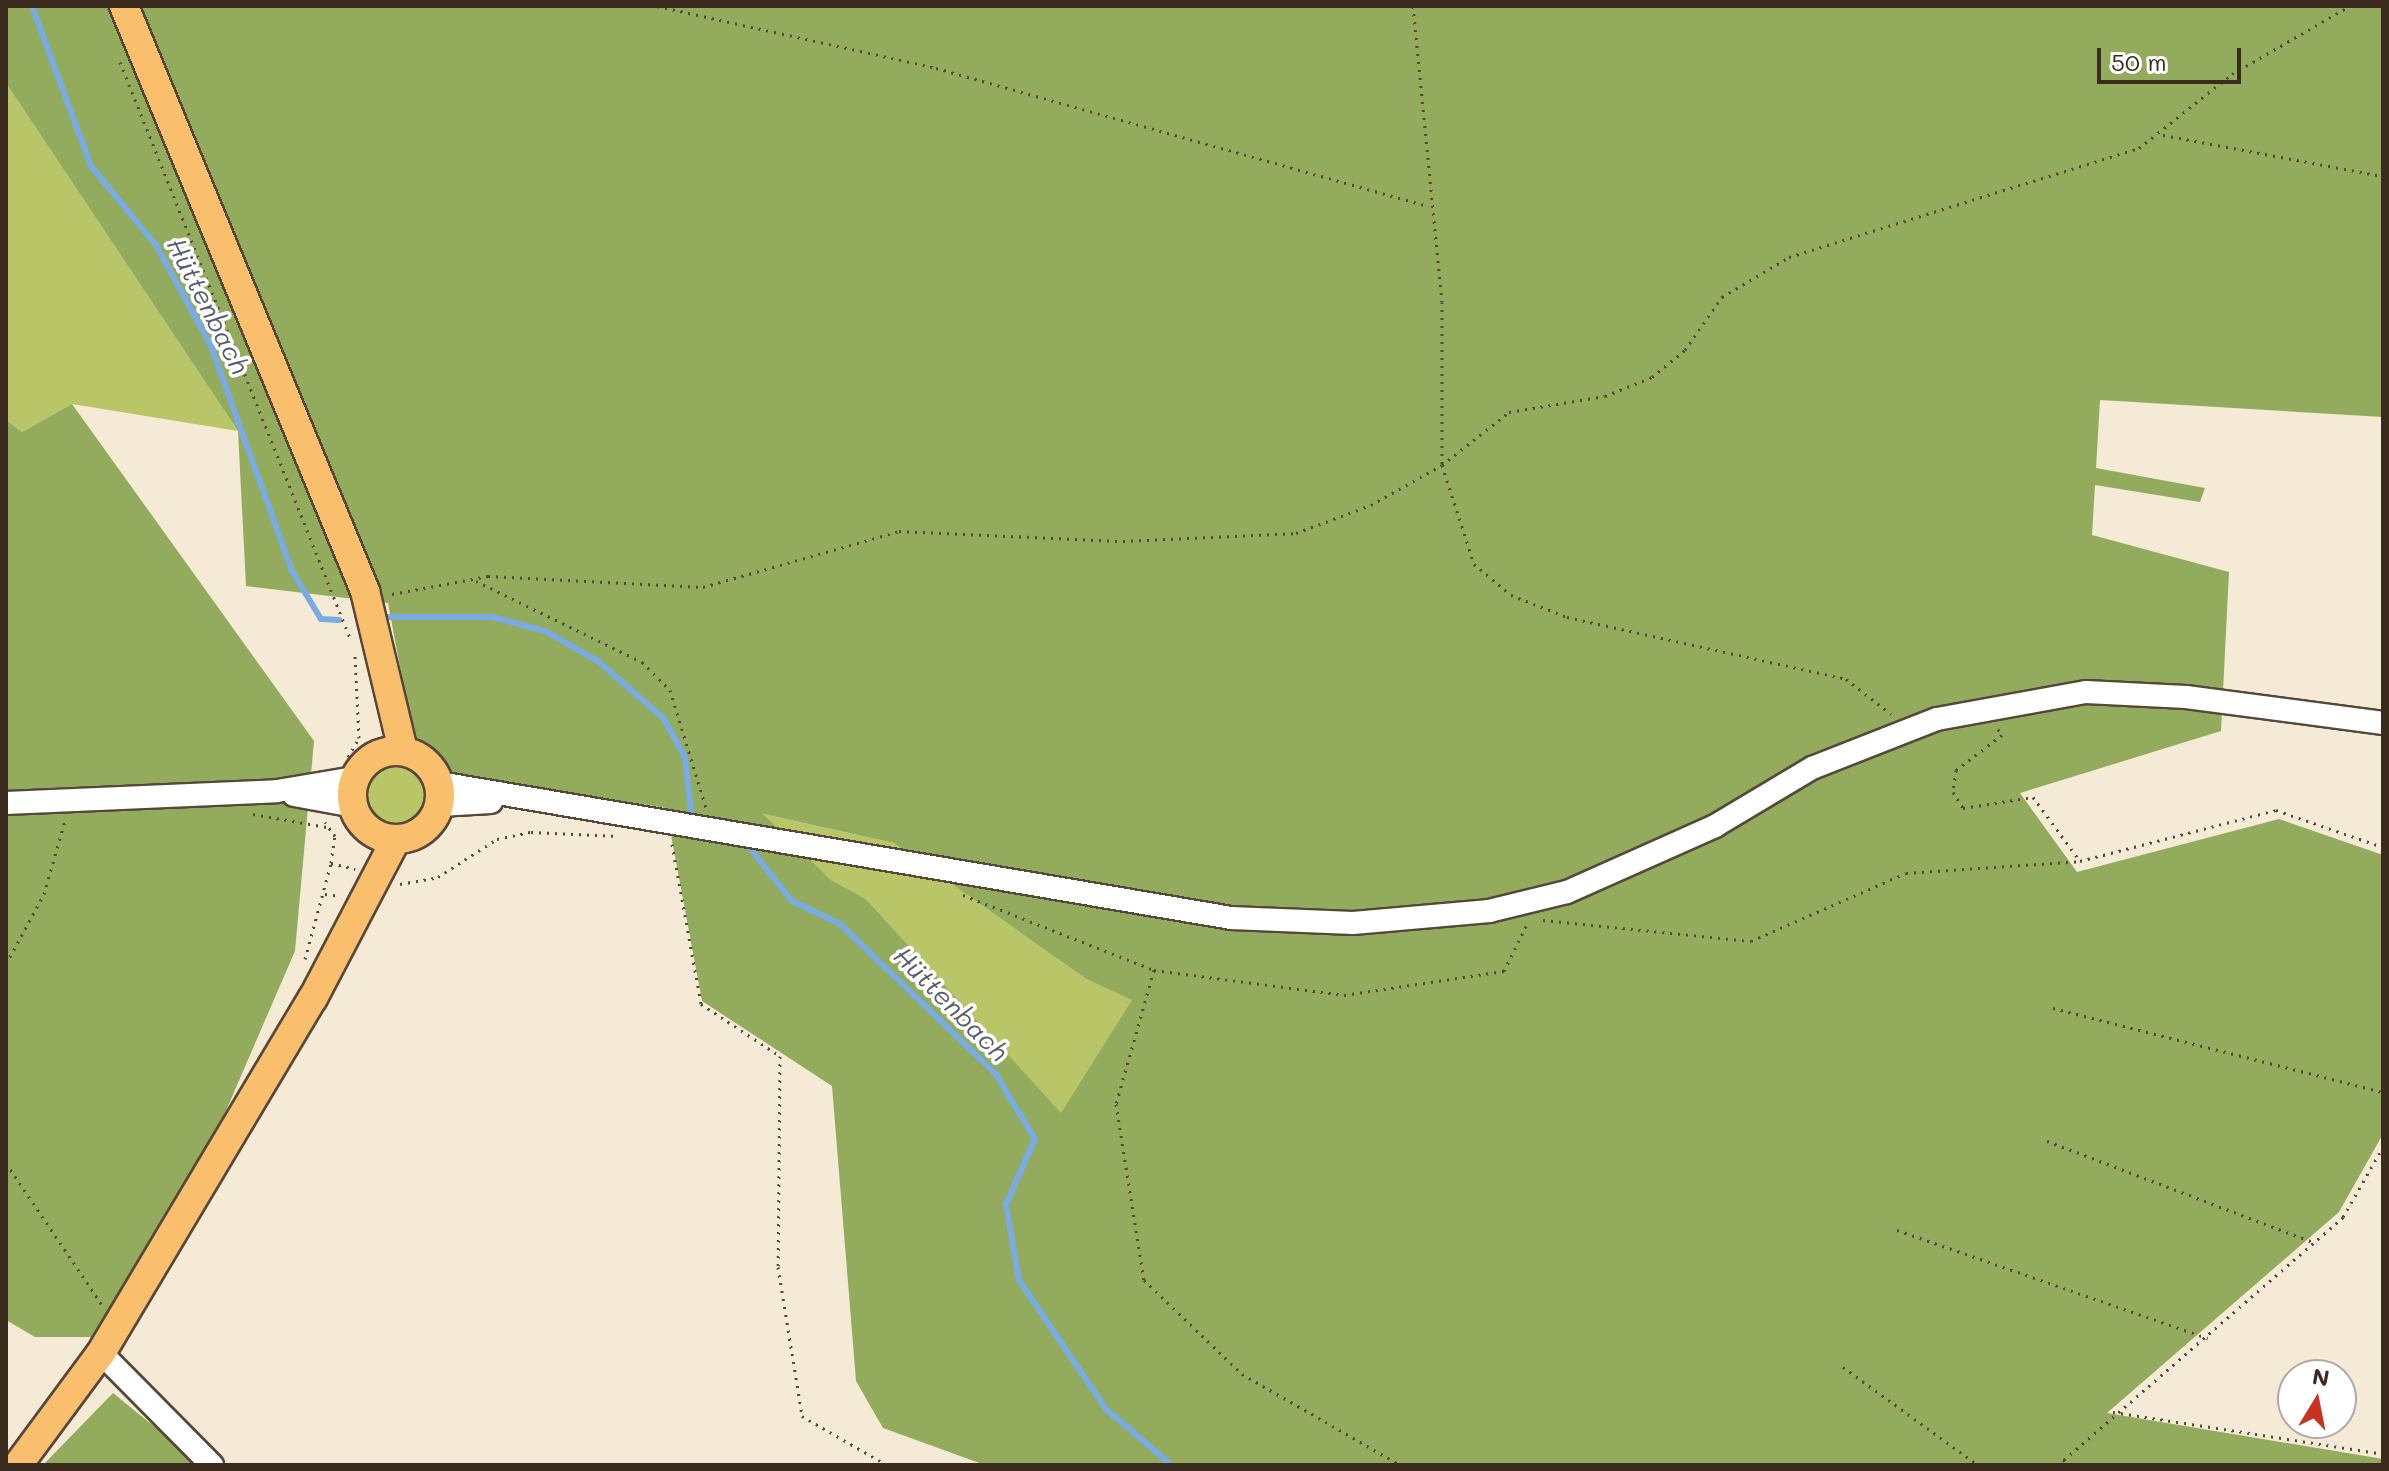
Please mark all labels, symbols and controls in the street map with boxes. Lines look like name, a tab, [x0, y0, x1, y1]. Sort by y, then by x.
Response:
scale bar	[2101, 32, 2245, 82]
text: 50 m	[2111, 46, 2167, 77]
water label: Hüttenbach	[160, 233, 256, 379]
water label: Hüttenbach	[887, 940, 1015, 1068]
north arrow	[2277, 1359, 2357, 1439]
text: N	[2310, 1361, 2332, 1393]

